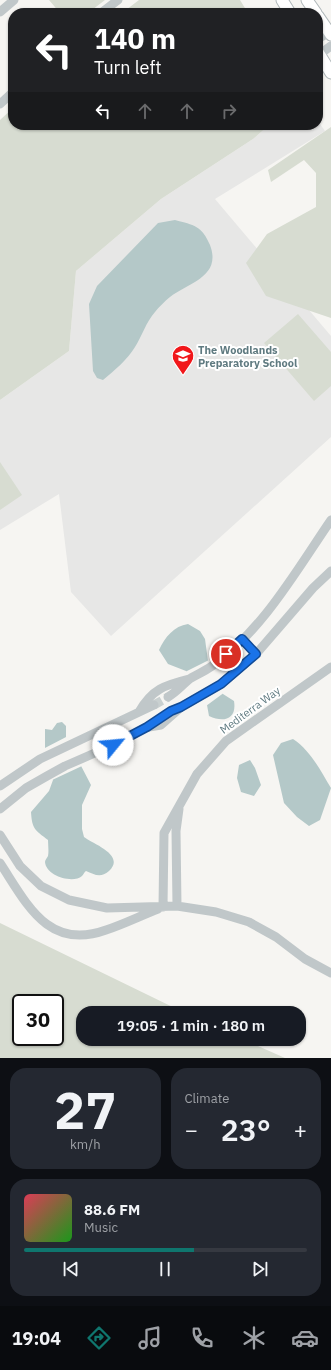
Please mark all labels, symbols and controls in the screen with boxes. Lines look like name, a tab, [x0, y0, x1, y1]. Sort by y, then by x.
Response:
text: 140 m	[94, 20, 176, 57]
icon: left	[28, 24, 80, 76]
text: Turn left	[94, 56, 162, 79]
icon: left	[92, 100, 114, 122]
icon: ahead	[134, 100, 156, 122]
icon: ahead	[176, 100, 198, 122]
icon: right	[218, 100, 240, 122]
school or university icon: The Woodlands Preparatory School	[170, 343, 196, 376]
place label: The Woodlands Preparatory School	[198, 343, 298, 370]
pin	[209, 637, 243, 671]
icon: arrive	[215, 643, 237, 665]
street label: Mediterra Way	[217, 683, 283, 737]
position arrow	[92, 724, 134, 766]
speed limit sign: 30	[12, 994, 64, 1046]
text: 19:05 · 1 min · 180 m	[117, 1016, 265, 1035]
text: 27	[54, 1076, 116, 1143]
text: Climate	[185, 1090, 229, 1107]
text: 23°	[221, 1110, 271, 1149]
text: −	[185, 1115, 198, 1144]
text: +	[294, 1115, 307, 1144]
text: km/h	[70, 1136, 101, 1153]
text: 88.6 FM	[84, 1200, 140, 1219]
text: Music	[84, 1219, 118, 1236]
icon: previous	[60, 1258, 82, 1280]
icon: pause	[154, 1258, 176, 1280]
icon: next	[249, 1258, 271, 1280]
icon: directions	[85, 1324, 113, 1352]
icon: music	[136, 1324, 164, 1352]
icon: phone	[188, 1324, 216, 1352]
icon: climate	[240, 1324, 268, 1352]
icon: car	[291, 1324, 319, 1352]
text: 19:04	[12, 1327, 61, 1350]

